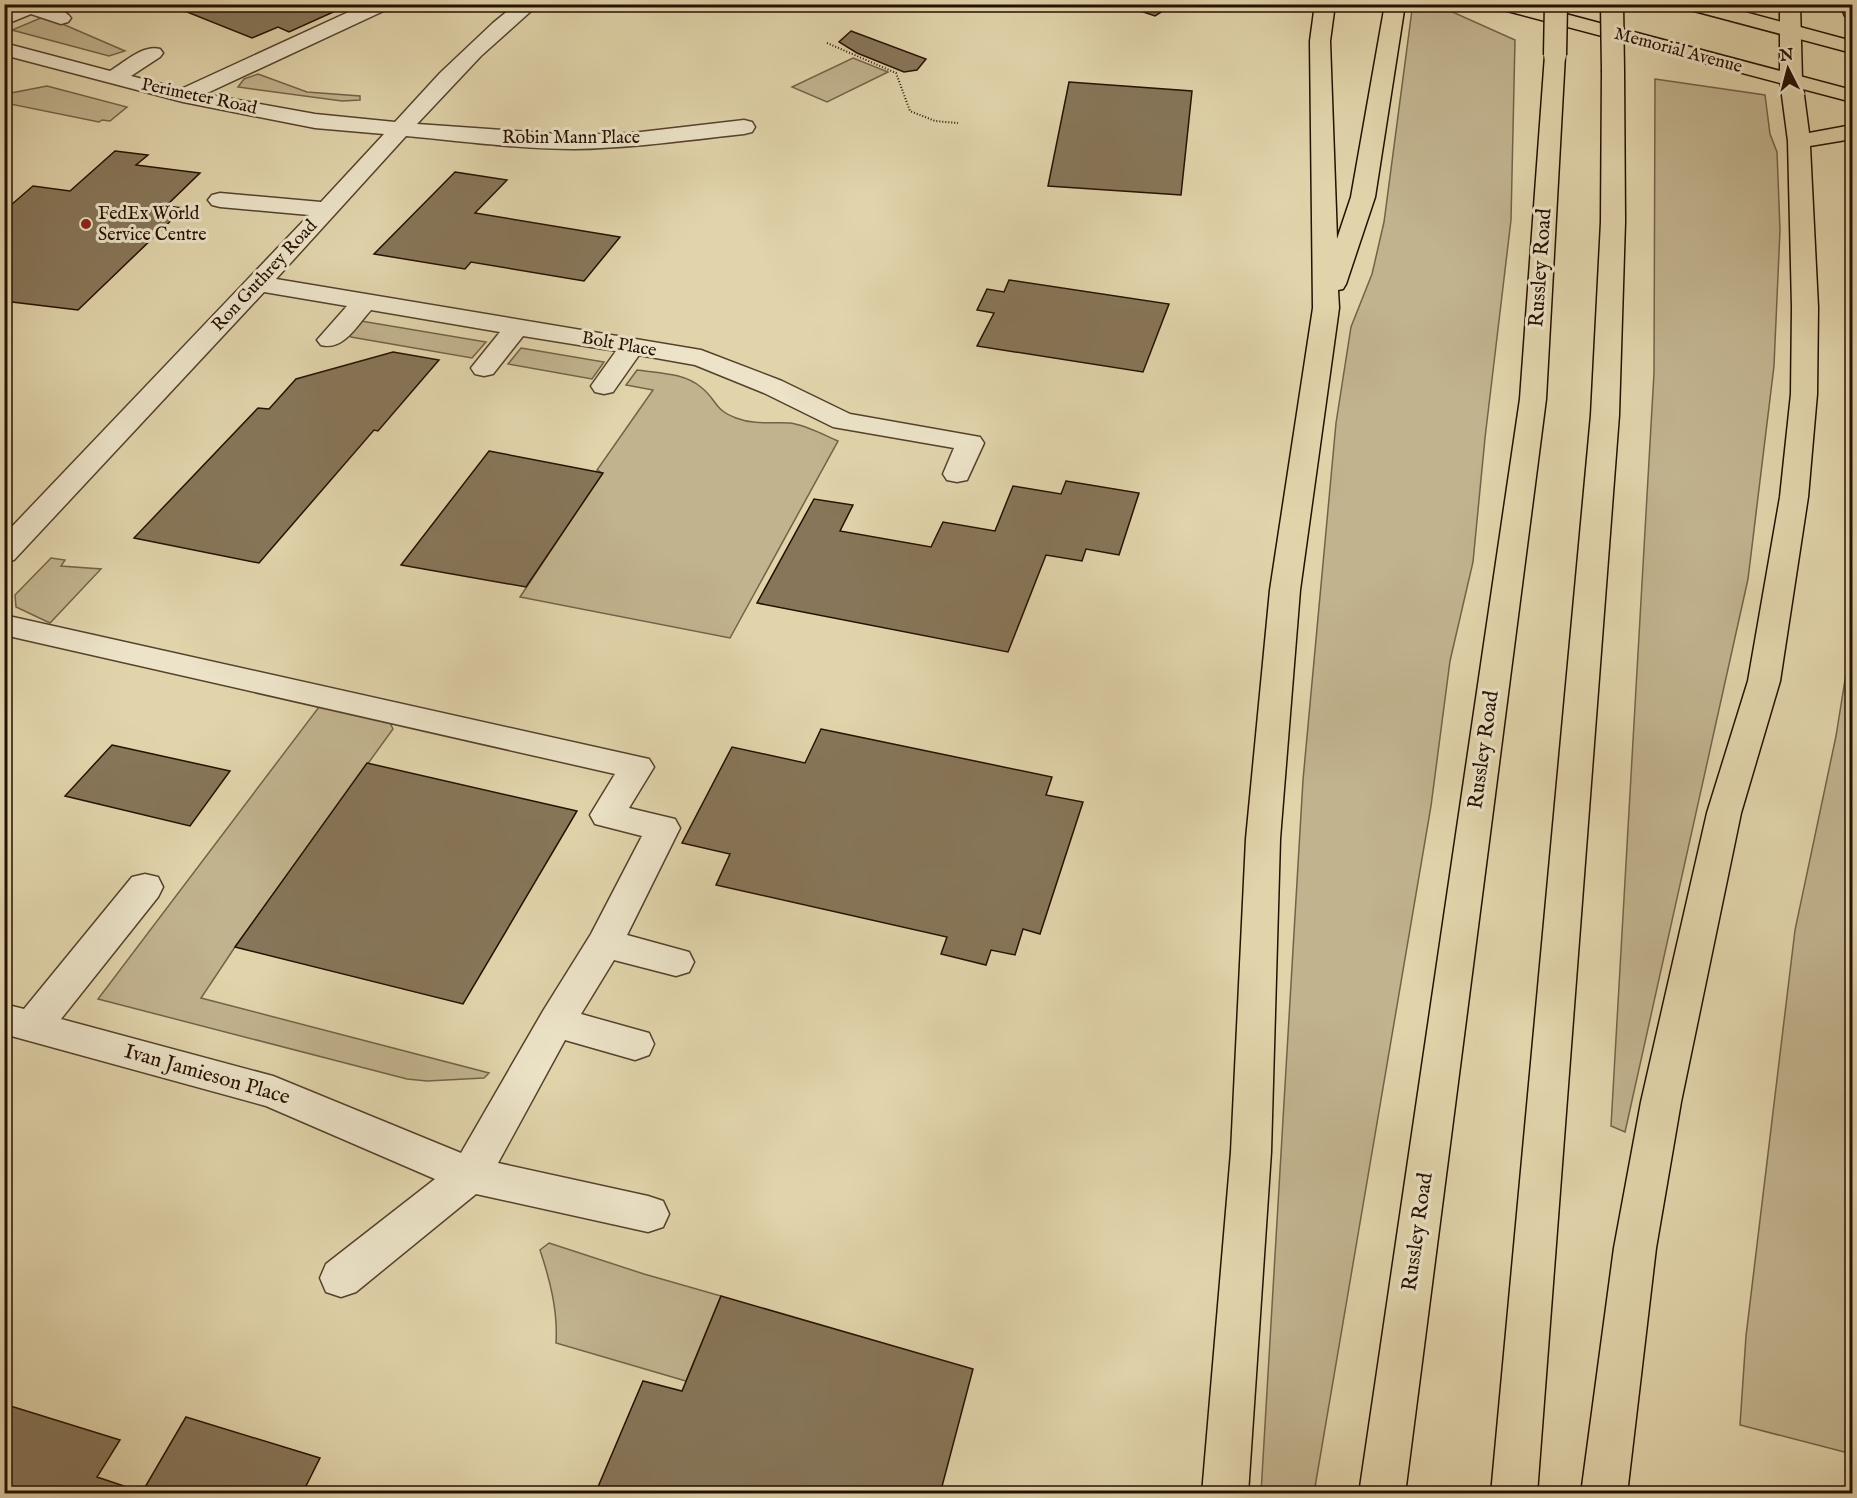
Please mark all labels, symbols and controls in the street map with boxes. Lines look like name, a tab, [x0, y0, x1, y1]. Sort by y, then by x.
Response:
street label: Memorial Avenue	[1611, 23, 1745, 79]
north arrow	[1758, 39, 1818, 99]
text: N	[1778, 45, 1795, 67]
street label: Perimeter Road	[139, 74, 259, 121]
street label: Robin Mann Place	[502, 127, 640, 150]
place label: FedEx World Service Centre	[98, 203, 206, 247]
street label: Russley Road	[1523, 207, 1559, 328]
street label: Ron Guthrey Road	[207, 215, 323, 337]
marker: FedEx World Service Centre	[79, 217, 93, 231]
street label: Bolt Place	[580, 327, 658, 363]
street label: Russley Road	[1462, 688, 1506, 811]
street label: Ivan Jamieson Place	[121, 1038, 293, 1112]
street label: Russley Road	[1396, 1170, 1440, 1293]

